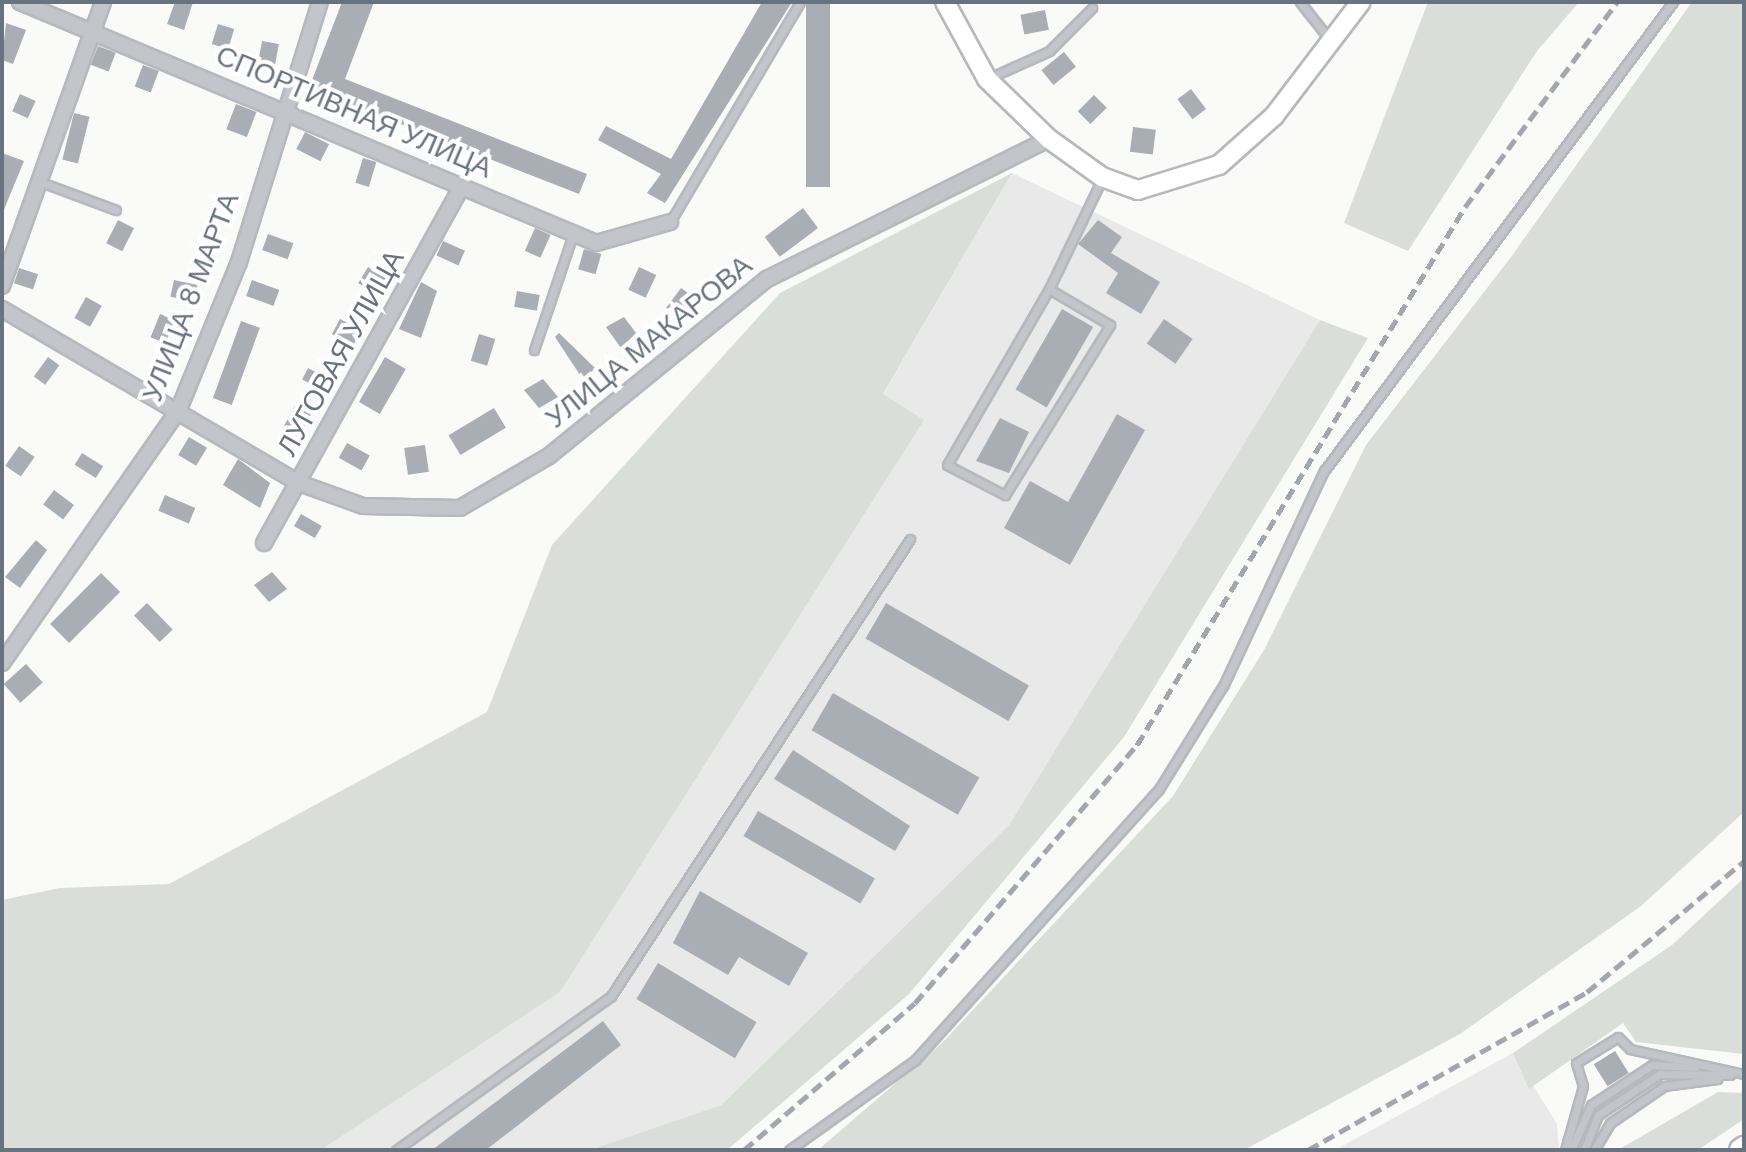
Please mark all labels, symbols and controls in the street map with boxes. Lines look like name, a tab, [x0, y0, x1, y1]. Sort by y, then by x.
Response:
street label: СПОРТИВНАЯ УЛИЦА	[211, 39, 497, 185]
street label: УЛИЦА 8 МАРТА	[136, 188, 246, 406]
street label: ЛУГОВАЯ УЛИЦА	[270, 244, 412, 462]
street label: УЛИЦА МАКАРОВА	[539, 249, 759, 435]

